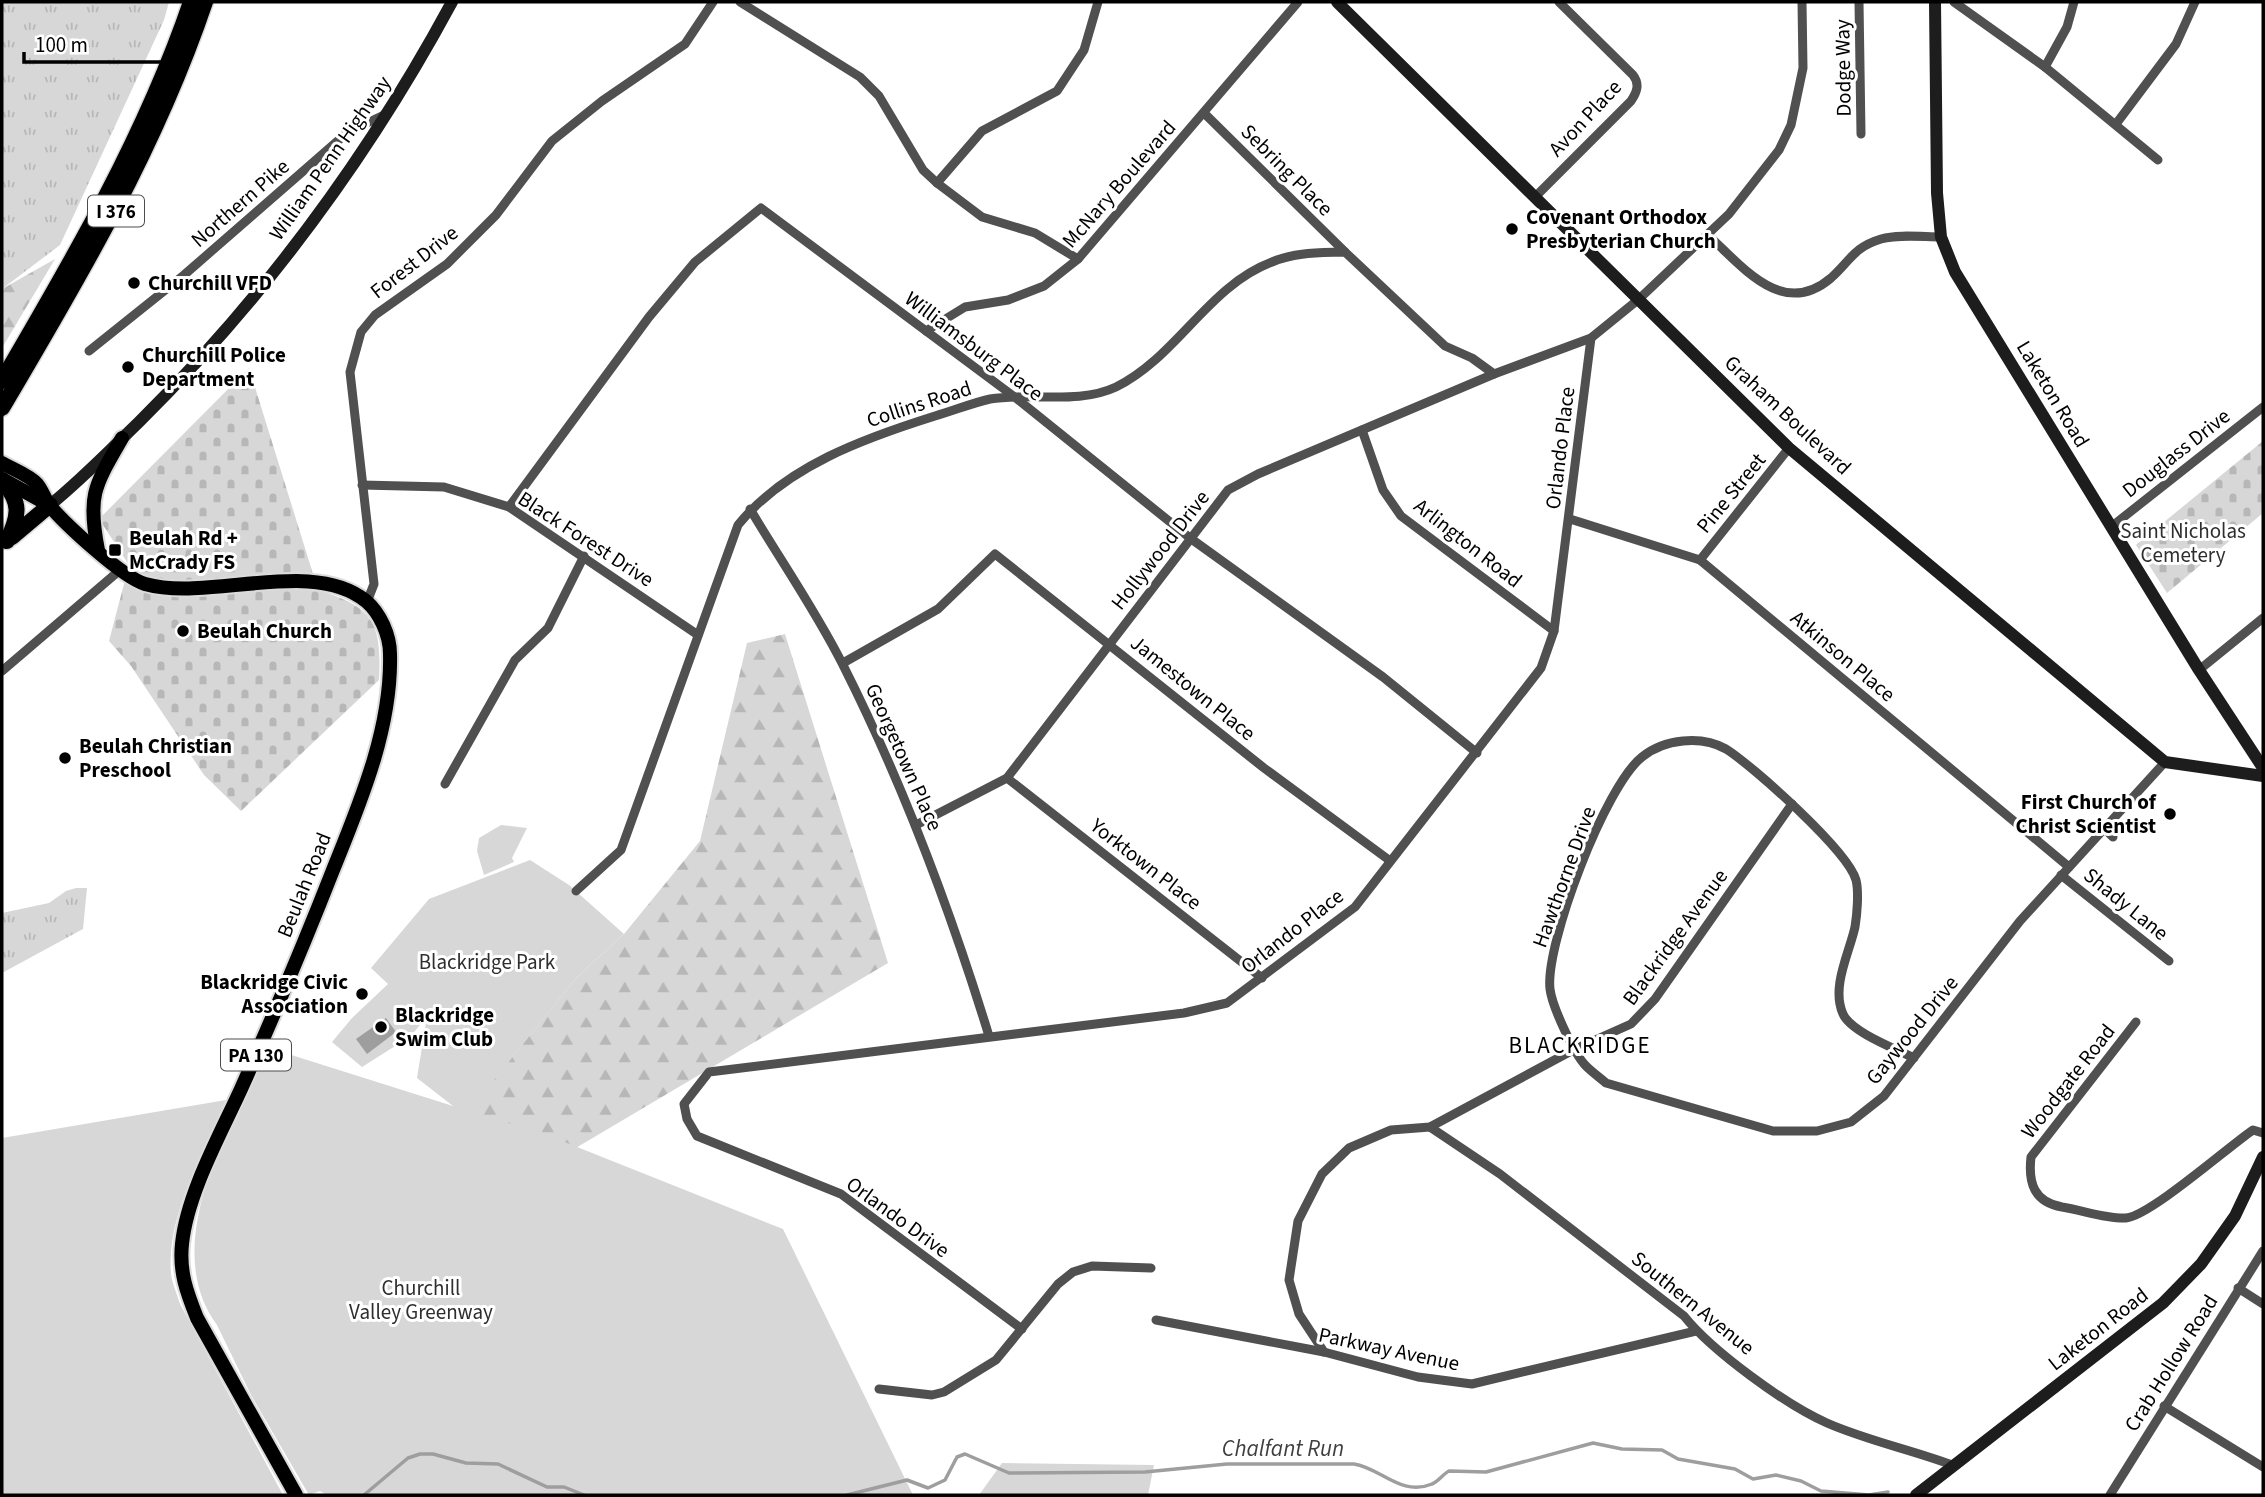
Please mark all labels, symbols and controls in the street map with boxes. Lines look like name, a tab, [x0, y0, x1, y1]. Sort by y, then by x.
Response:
street label: Dodge Way	[1827, 19, 1859, 117]
scale bar	[24, 21, 180, 65]
text: 100 m	[35, 30, 88, 60]
street label: William Penn Highway	[262, 69, 398, 246]
street label: Avon Place	[1541, 73, 1629, 163]
street label: McNary Boulevard	[1055, 114, 1183, 254]
street label: Sebring Place	[1234, 117, 1340, 223]
street label: Northern Pike	[184, 152, 296, 254]
road number: I 376	[88, 196, 144, 226]
place label: Covenant Orthodox Presbyterian Church	[1526, 202, 1716, 256]
street label: Forest Drive	[364, 218, 464, 306]
marker: Covenant Orthodox Presbyterian Church	[1504, 221, 1520, 237]
place label: Churchill VFD	[148, 268, 272, 298]
marker: Churchill VFD	[126, 275, 142, 291]
street label: Williamsburg Place	[898, 284, 1050, 408]
street label: Laketon Road	[2009, 335, 2097, 453]
place label: Churchill Police Department	[142, 340, 286, 394]
street label: Graham Boulevard	[1718, 348, 1858, 482]
marker: Churchill Police Department	[120, 359, 136, 375]
street label: Collins Road	[863, 373, 975, 435]
street label: Orlando Place	[1538, 385, 1582, 511]
street label: Douglass Drive	[2116, 401, 2236, 505]
street label: Pine Street	[1689, 446, 1773, 540]
street label: Black Forest Drive	[512, 484, 660, 594]
street label: Hollywood Drive	[1104, 484, 1216, 616]
street label: Arlington Road	[1407, 491, 1529, 595]
park label: Saint Nicholas Cemetery	[2120, 516, 2246, 570]
place label: Beulah Rd + McCrady FS	[129, 523, 238, 577]
marker: Beulah Rd + McCrady FS	[107, 542, 123, 558]
street label: Atkinson Place	[1784, 603, 1902, 709]
place label: Beulah Church	[197, 616, 332, 646]
marker: Beulah Church	[175, 623, 191, 639]
street label: Jamestown Place	[1124, 628, 1262, 748]
street label: Georgetown Place	[858, 678, 950, 836]
place label: Beulah Christian Preschool	[79, 731, 232, 785]
marker: Beulah Christian Preschool	[57, 750, 73, 766]
place label: First Church of Christ Scientist	[2016, 787, 2157, 841]
street label: Hawthorne Drive	[1525, 802, 1603, 952]
marker: First Church of Christ Scientist	[2162, 806, 2178, 822]
street label: Yorktown Place	[1083, 810, 1208, 917]
street label: Beulah Road	[269, 828, 339, 942]
street label: Shady Lane	[2077, 860, 2175, 948]
street label: Blackridge Avenue	[1615, 863, 1735, 1011]
street label: Orlando Place	[1234, 881, 1350, 981]
park label: Blackridge Park	[419, 947, 556, 977]
place label: Blackridge Civic Association	[200, 967, 348, 1021]
street label: Gaywood Drive	[1859, 969, 1965, 1091]
marker: Blackridge Civic Association	[354, 986, 370, 1002]
place label: Blackridge Swim Club	[395, 1000, 494, 1054]
street label: Woodgate Road	[2014, 1017, 2122, 1145]
marker: Blackridge Swim Club	[373, 1019, 389, 1035]
district label: BLACKRIDGE	[1508, 1029, 1652, 1062]
road number: PA 130	[221, 1040, 291, 1070]
street label: Orlando Drive	[840, 1169, 956, 1265]
street label: Southern Avenue	[1625, 1244, 1761, 1362]
park label: Churchill Valley Greenway	[349, 1273, 493, 1327]
street label: Laketon Road	[2041, 1280, 2155, 1378]
street label: Crab Hollow Road	[2117, 1289, 2225, 1437]
street label: Parkway Avenue	[1316, 1319, 1462, 1379]
water label: Chalfant Run	[1222, 1432, 1344, 1465]

